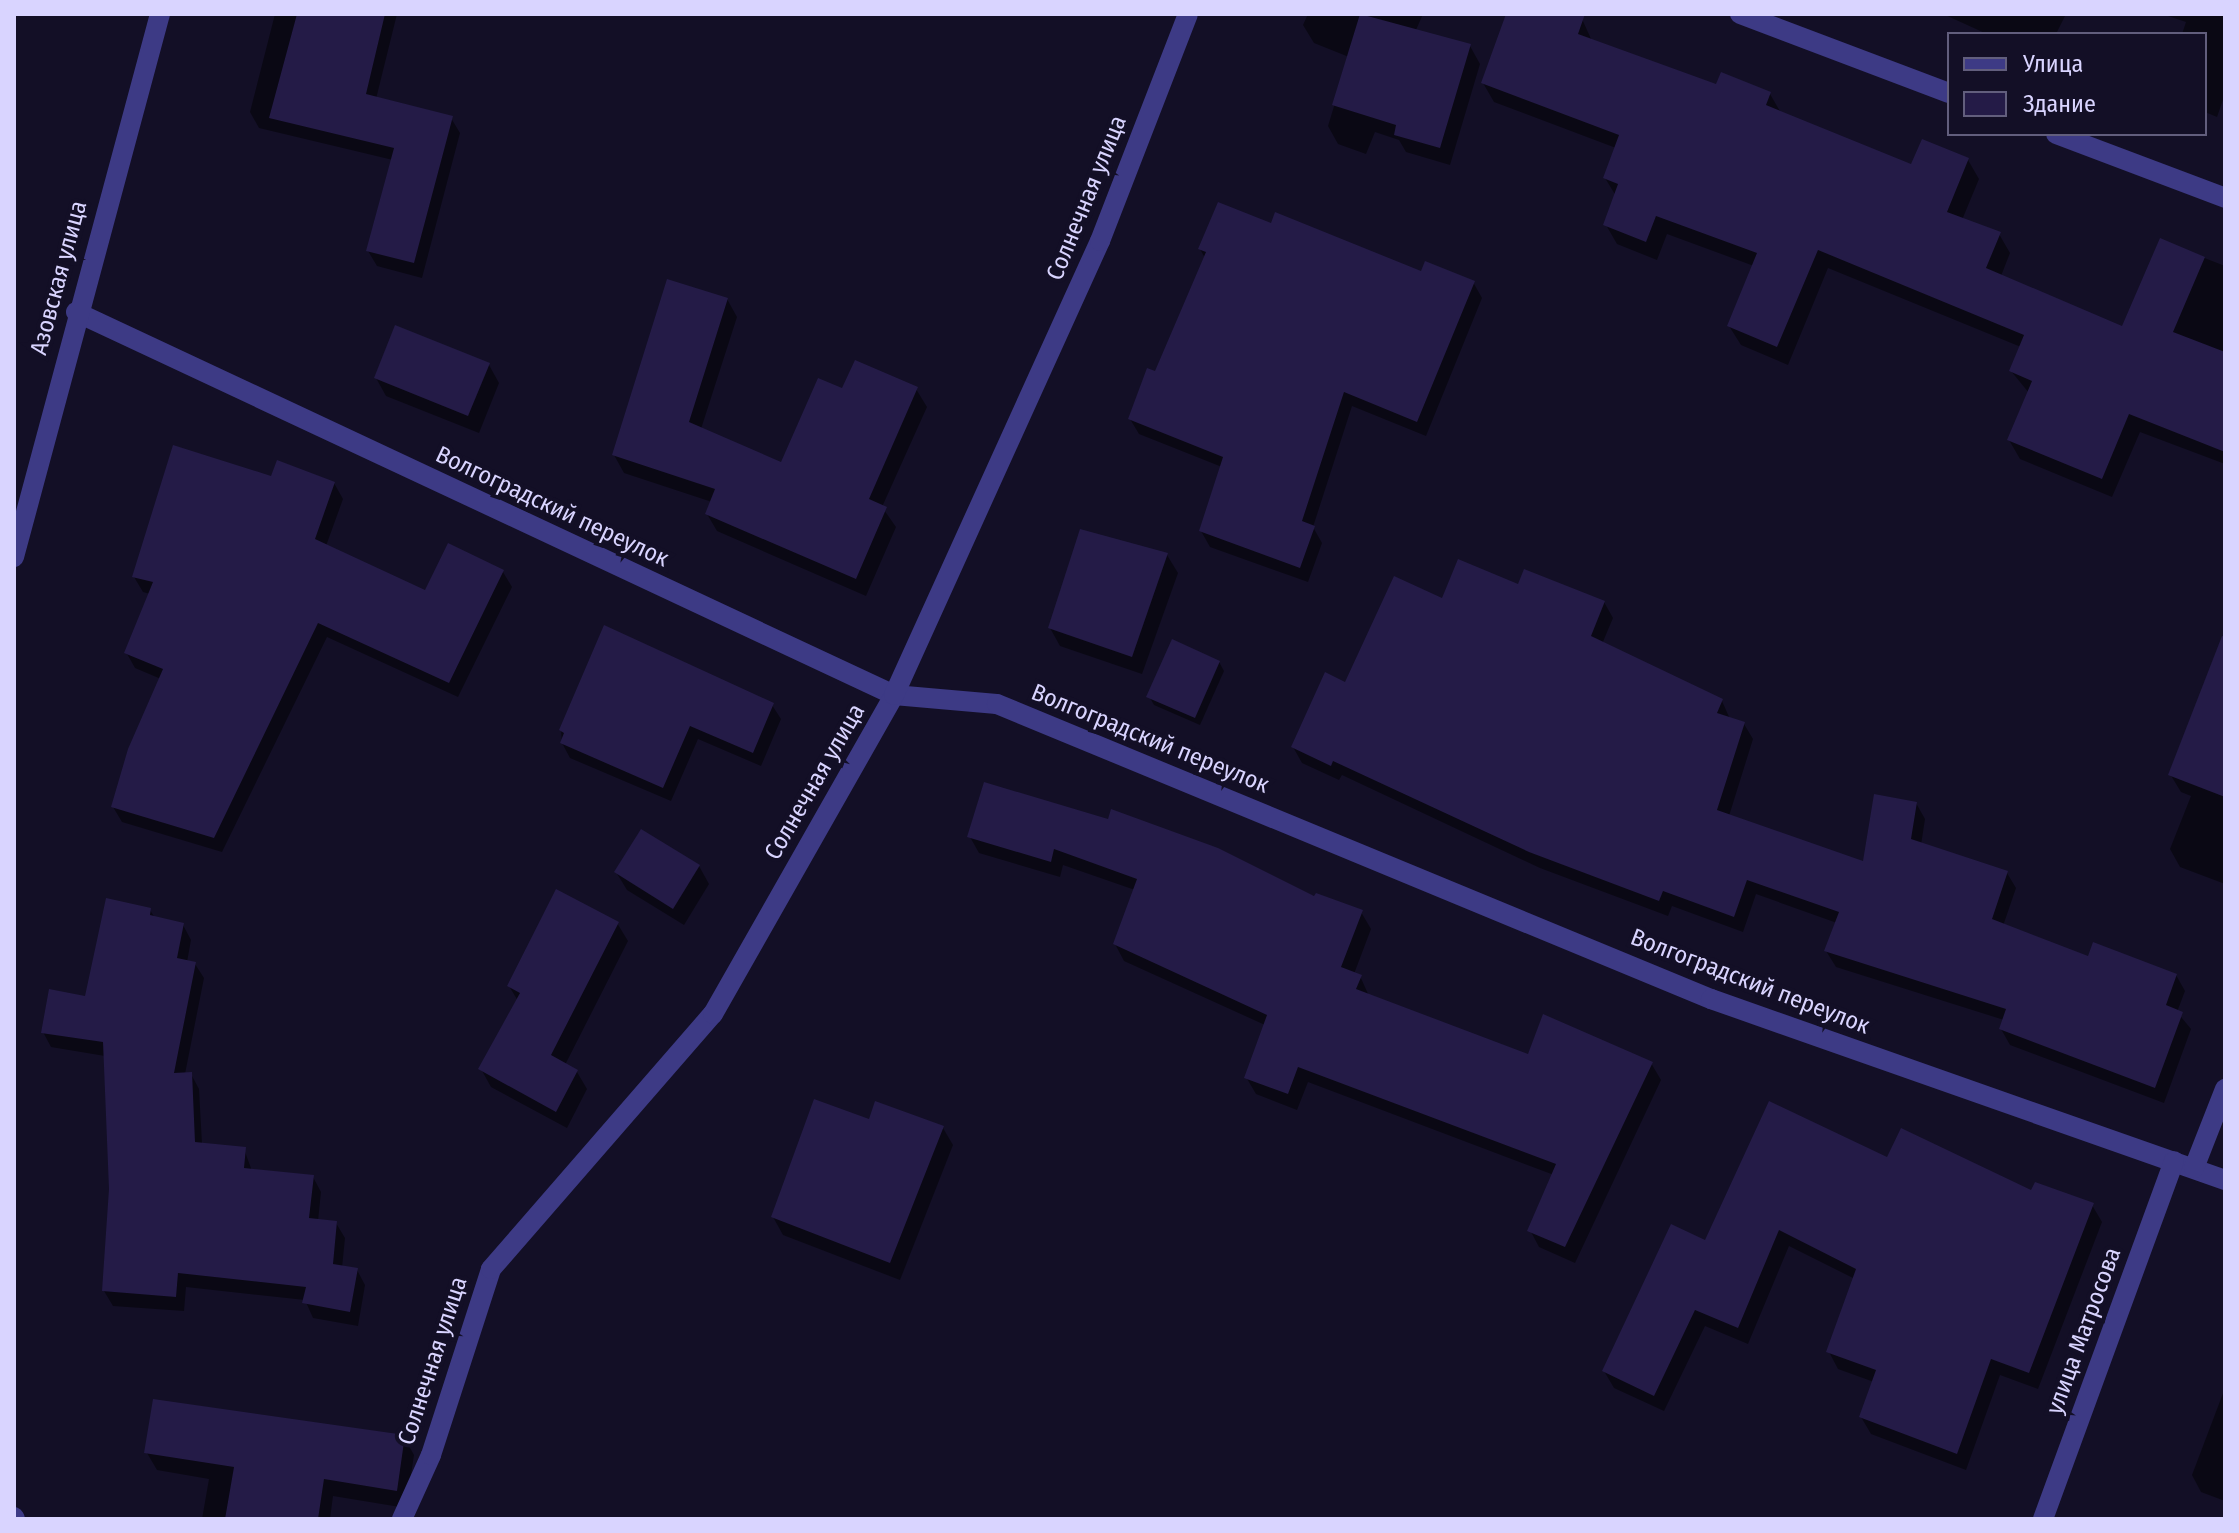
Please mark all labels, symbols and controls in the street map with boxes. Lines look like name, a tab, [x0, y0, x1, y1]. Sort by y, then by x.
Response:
legend	[1947, 32, 2207, 136]
text: Улица	[2023, 50, 2083, 78]
text: Здание	[2023, 90, 2096, 118]
street label: Солнечная улица	[1041, 111, 1133, 285]
street label: Азовская улица	[25, 198, 93, 358]
street label: Волгоградский переулок	[431, 440, 673, 574]
street label: Волгоградский переулок	[1027, 678, 1273, 800]
street label: Солнечная улица	[759, 699, 871, 865]
street label: Волгоградский переулок	[1627, 923, 1873, 1041]
street label: улица Матросова	[2040, 1244, 2128, 1418]
street label: Солнечная улица	[392, 1273, 474, 1449]

